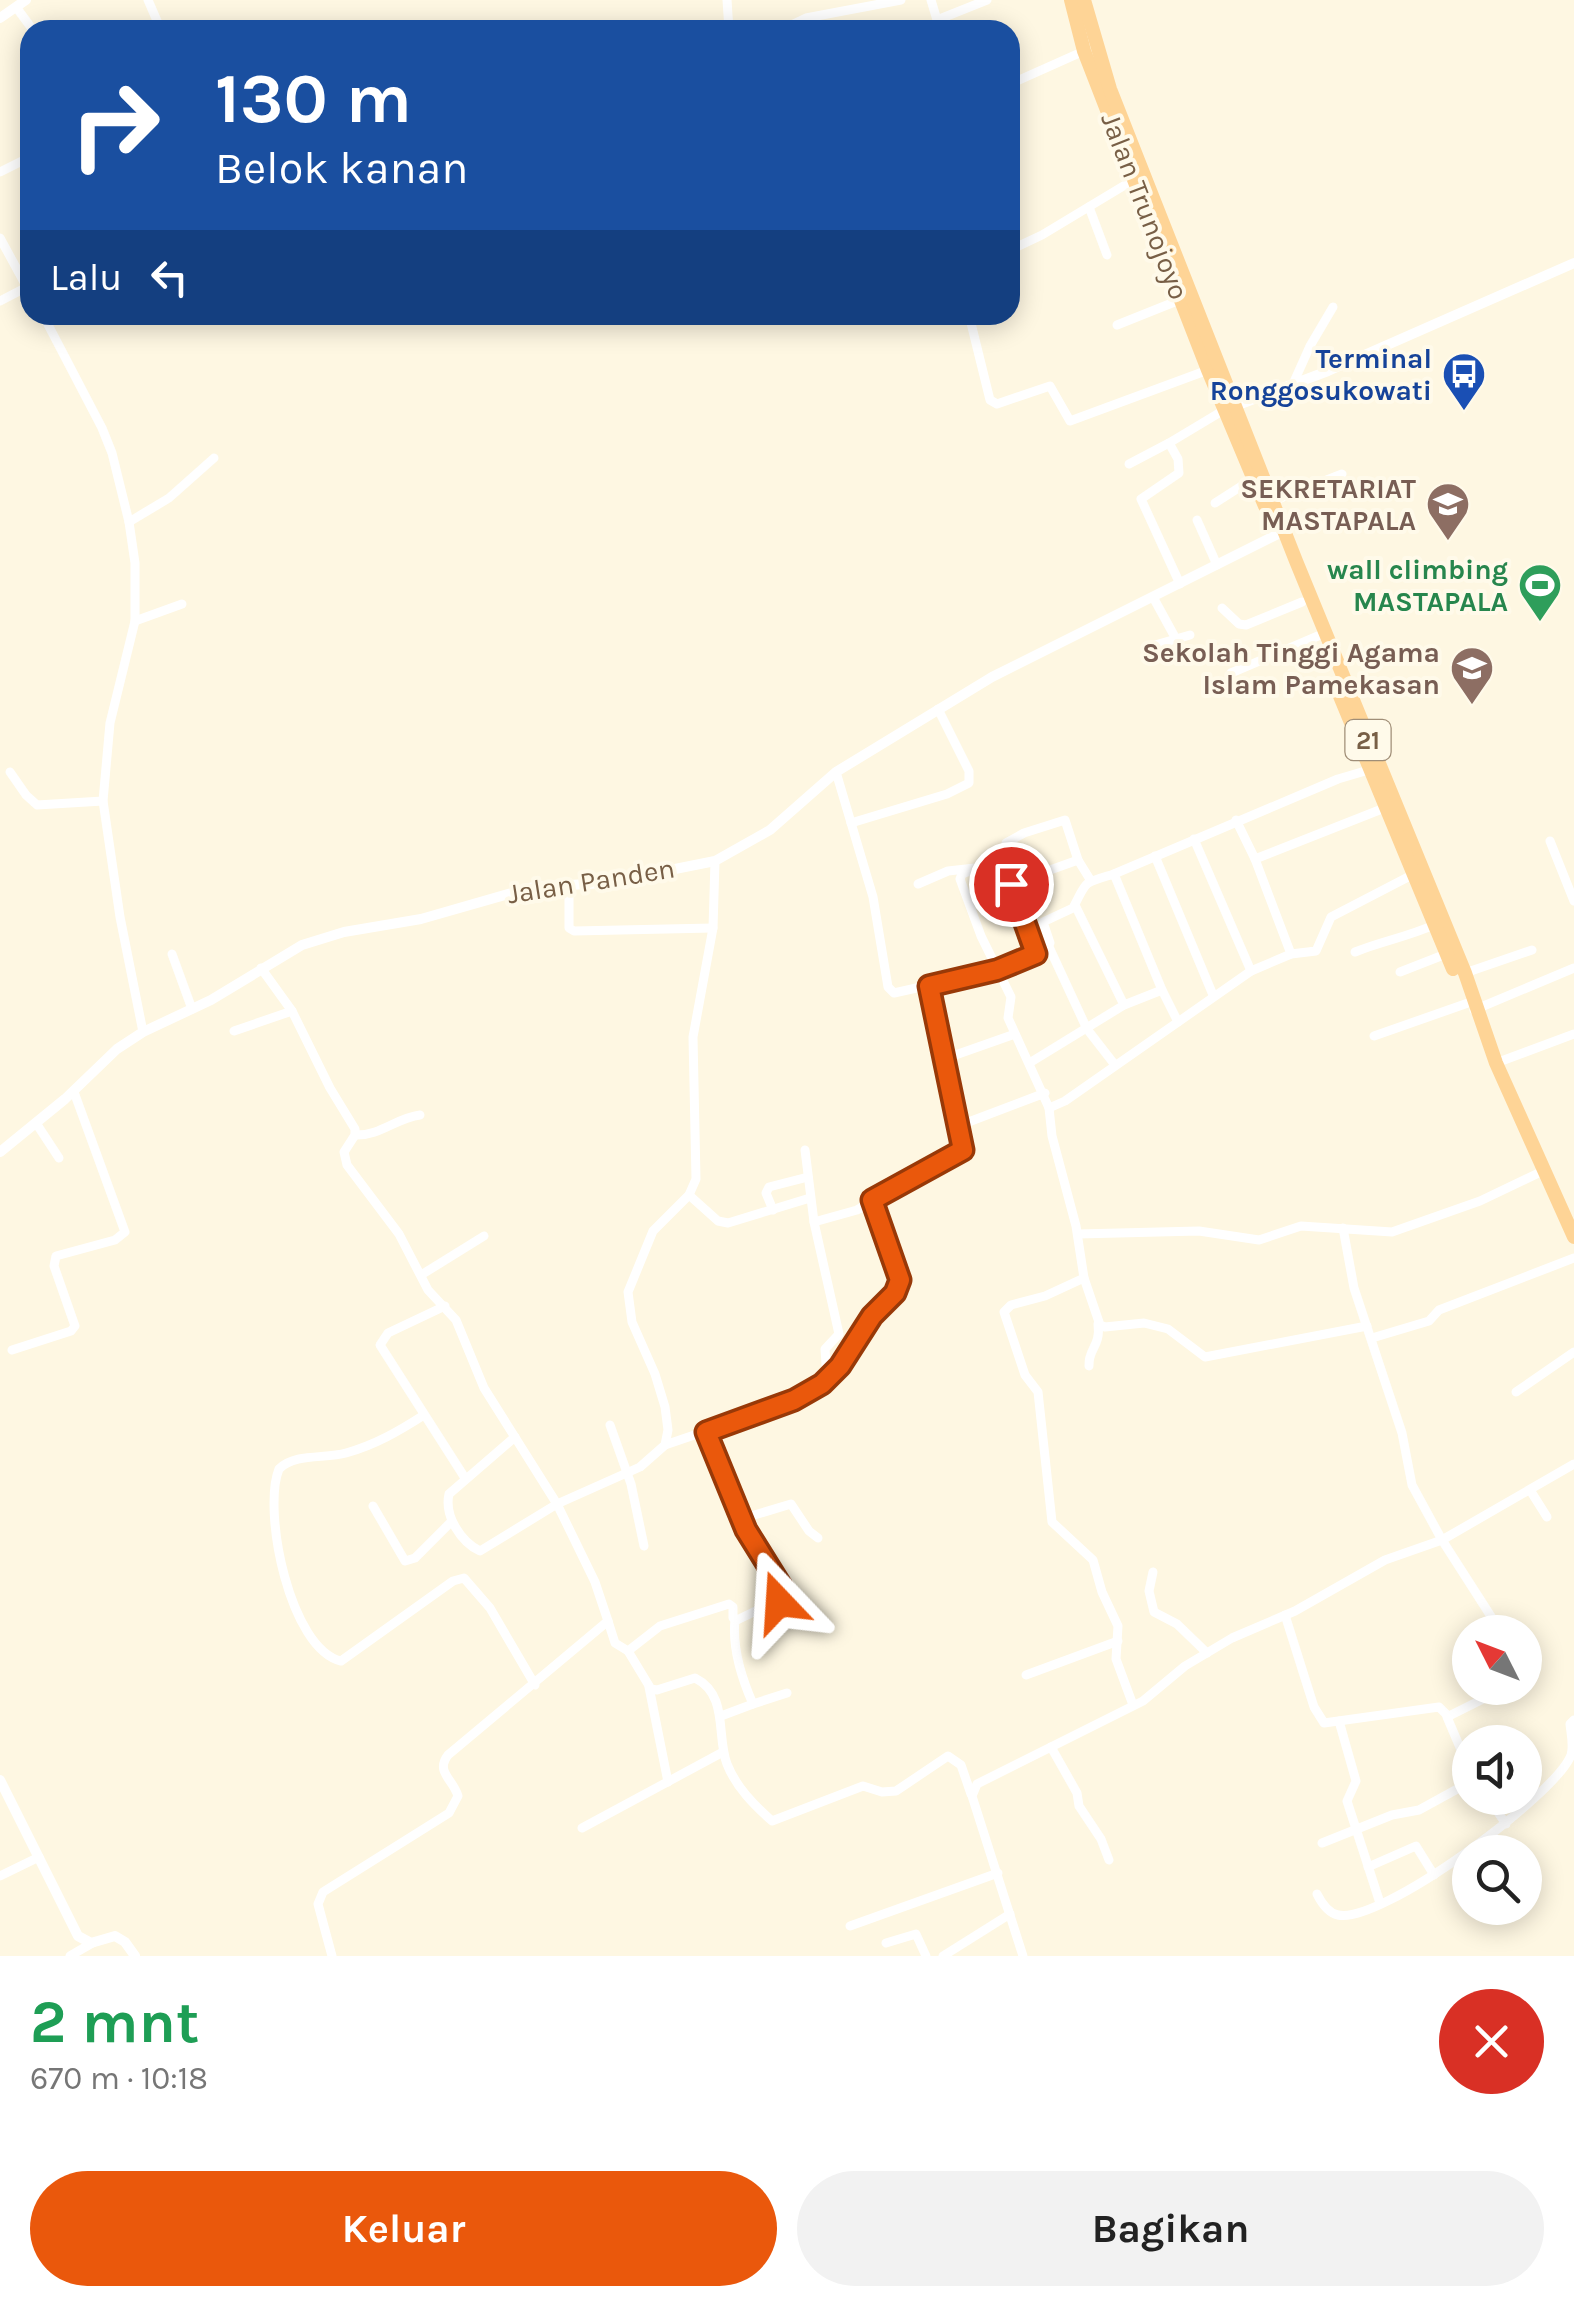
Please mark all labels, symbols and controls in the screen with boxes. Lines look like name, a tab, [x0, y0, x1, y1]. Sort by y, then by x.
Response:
text: 130 m	[215, 58, 412, 140]
icon: right	[50, 60, 180, 190]
street label: Jalan Trunojoyo	[1094, 108, 1196, 304]
text: Belok kanan	[215, 142, 469, 194]
icon: left	[142, 250, 197, 305]
text: Lalu	[50, 255, 122, 300]
place label: Terminal Ronggosukowati	[1210, 342, 1432, 407]
bus stop icon: Terminal Ronggosukowati	[1441, 351, 1487, 412]
place label: SEKRETARIAT MASTAPALA	[1240, 472, 1416, 537]
school or university icon: SEKRETARIAT MASTAPALA	[1425, 481, 1471, 542]
place label: wall climbing MASTAPALA	[1327, 553, 1508, 618]
sports icon: wall climbing MASTAPALA	[1517, 562, 1563, 623]
place label: Sekolah Tinggi Agama Islam Pamekasan	[1142, 636, 1440, 701]
school or university icon: Sekolah Tinggi Agama Islam Pamekasan	[1449, 645, 1495, 706]
road number: 21	[1346, 720, 1390, 760]
pin	[969, 842, 1054, 927]
street label: Jalan Panden	[505, 851, 677, 911]
icon: arrive	[984, 857, 1039, 912]
position arrow	[727, 1550, 831, 1654]
north arrow	[1452, 1615, 1542, 1705]
map controls	[1452, 1615, 1542, 1925]
button: sound	[1452, 1725, 1542, 1815]
button: search	[1452, 1835, 1542, 1925]
text: 2 mnt	[30, 1987, 199, 2057]
button: close	[1439, 1989, 1544, 2094]
text: 670 m · 10:18	[30, 2060, 208, 2097]
button: Keluar	[30, 2171, 777, 2286]
button: Bagikan	[797, 2171, 1544, 2286]

